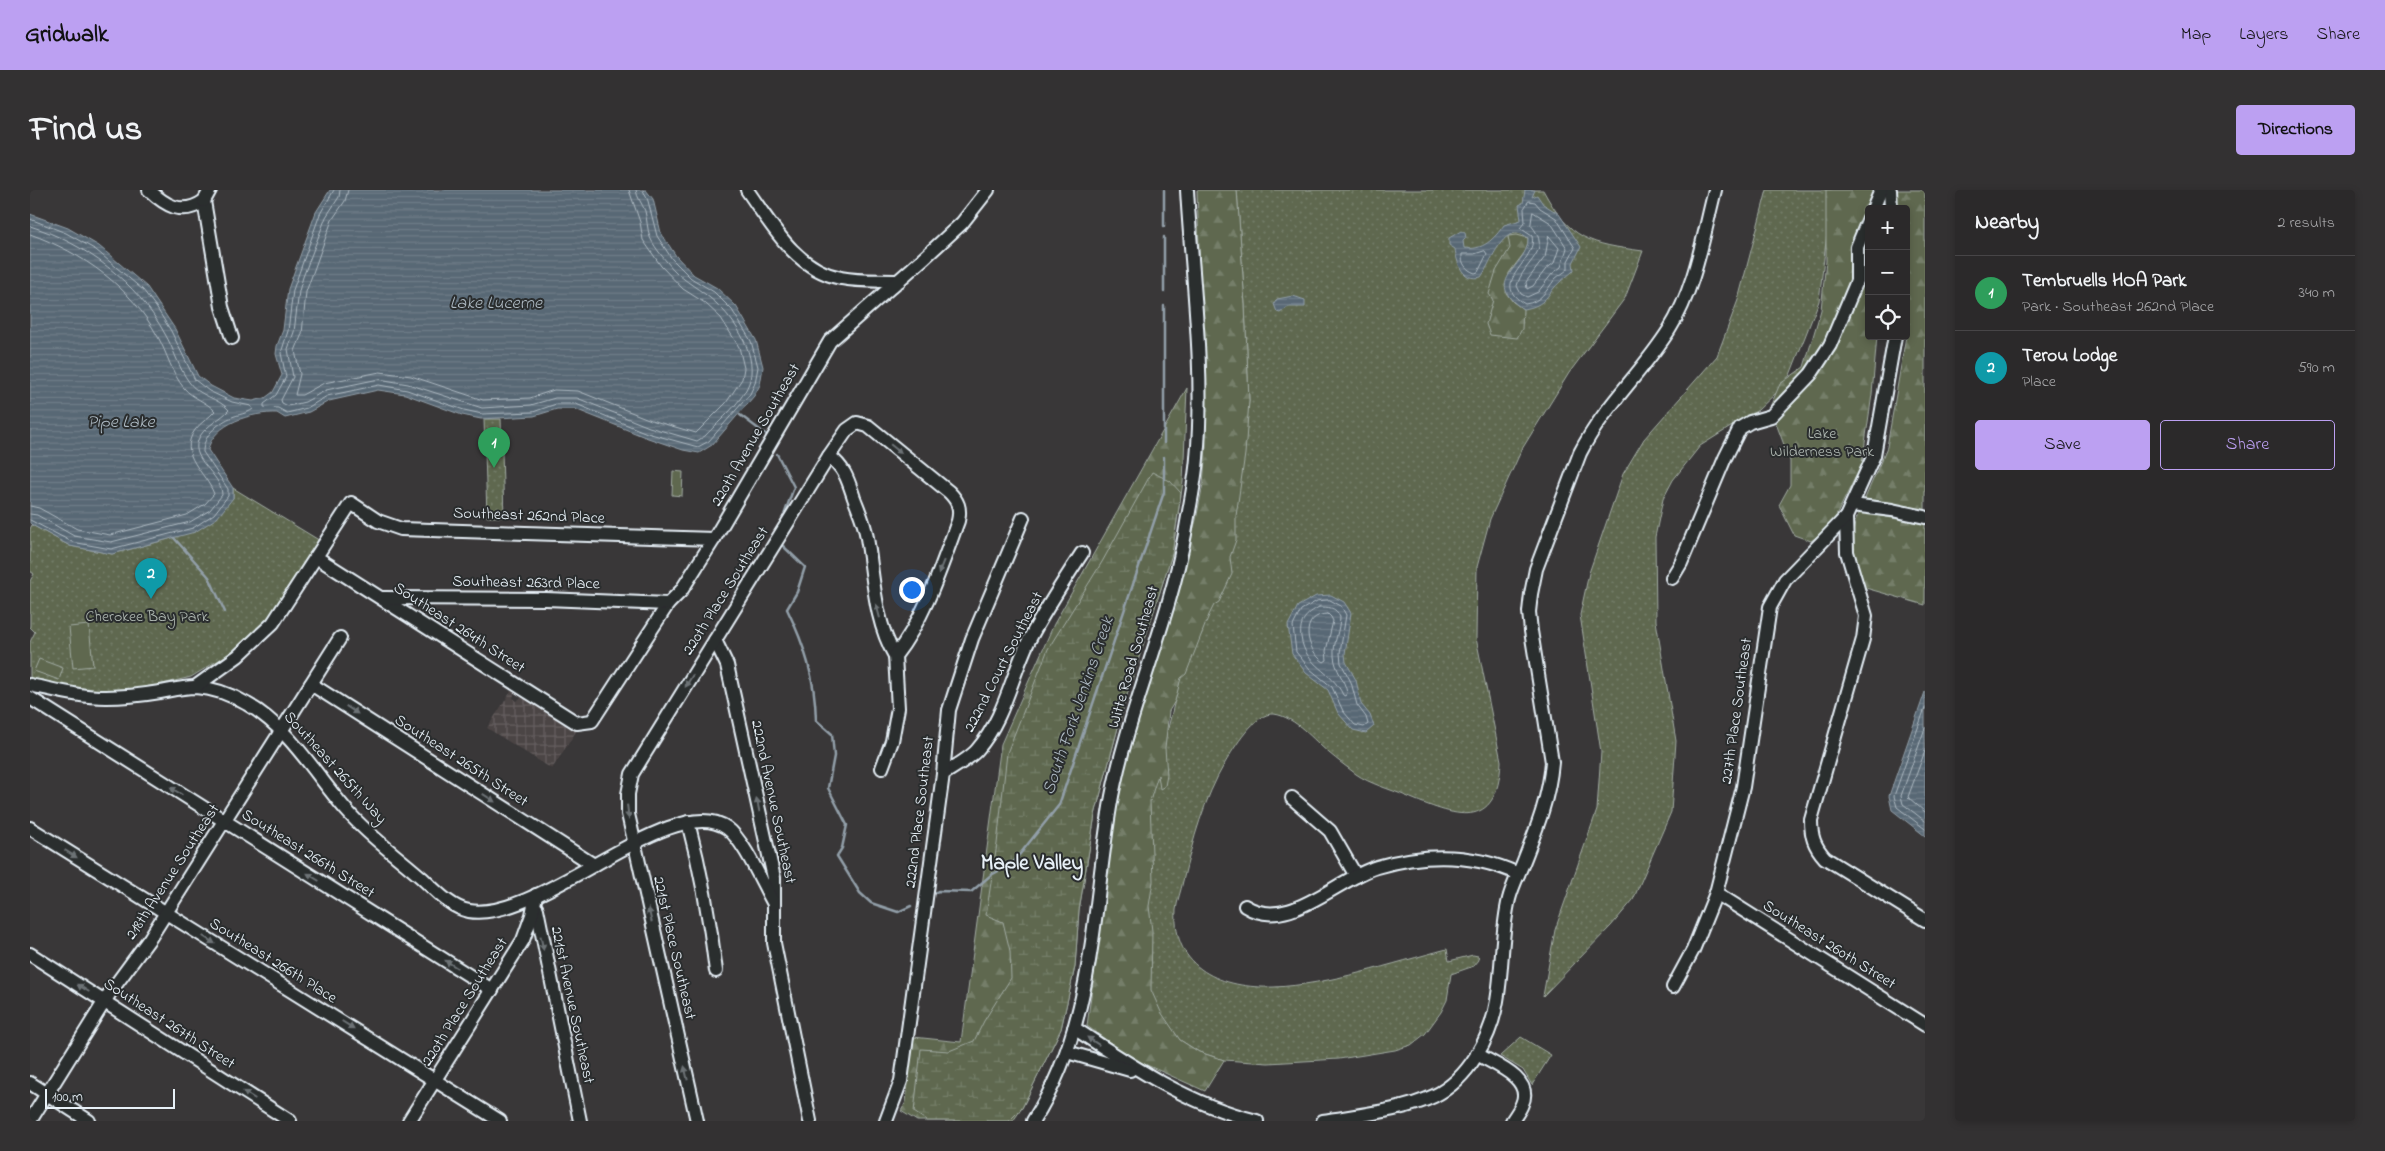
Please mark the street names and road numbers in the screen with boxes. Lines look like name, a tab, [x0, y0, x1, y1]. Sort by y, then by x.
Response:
street label: 220th Avenue Southeast	[705, 358, 807, 511]
street label: Southeast 262nd Place	[453, 501, 606, 531]
street label: 220th Place Southeast	[677, 521, 776, 660]
street label: Southeast 263rd Place	[452, 570, 601, 596]
street label: Southeast 264th Street	[388, 576, 530, 680]
street label: Witte Road Southeast	[1102, 583, 1166, 731]
street label: 222nd Court Southeast	[958, 587, 1050, 737]
street label: 227th Place Southeast	[1715, 636, 1759, 786]
street label: Southeast 265th Way	[278, 706, 393, 830]
street label: Southeast 265th Street	[389, 709, 533, 814]
street label: 222nd Avenue Southeast	[744, 718, 802, 887]
street label: 222nd Place Southeast	[899, 734, 941, 889]
street label: 218th Avenue Southeast	[120, 799, 226, 945]
street label: Southeast 266th Street	[237, 803, 380, 905]
street label: 221st Place Southeast	[646, 874, 702, 1023]
street label: Southeast 260th Street	[1758, 894, 1901, 996]
street label: Southeast 266th Place	[204, 912, 342, 1011]
street label: 221st Avenue Southeast	[544, 924, 601, 1087]
street label: 220th Place Southeast	[416, 932, 515, 1071]
street label: Southeast 267th Street	[98, 972, 240, 1076]

